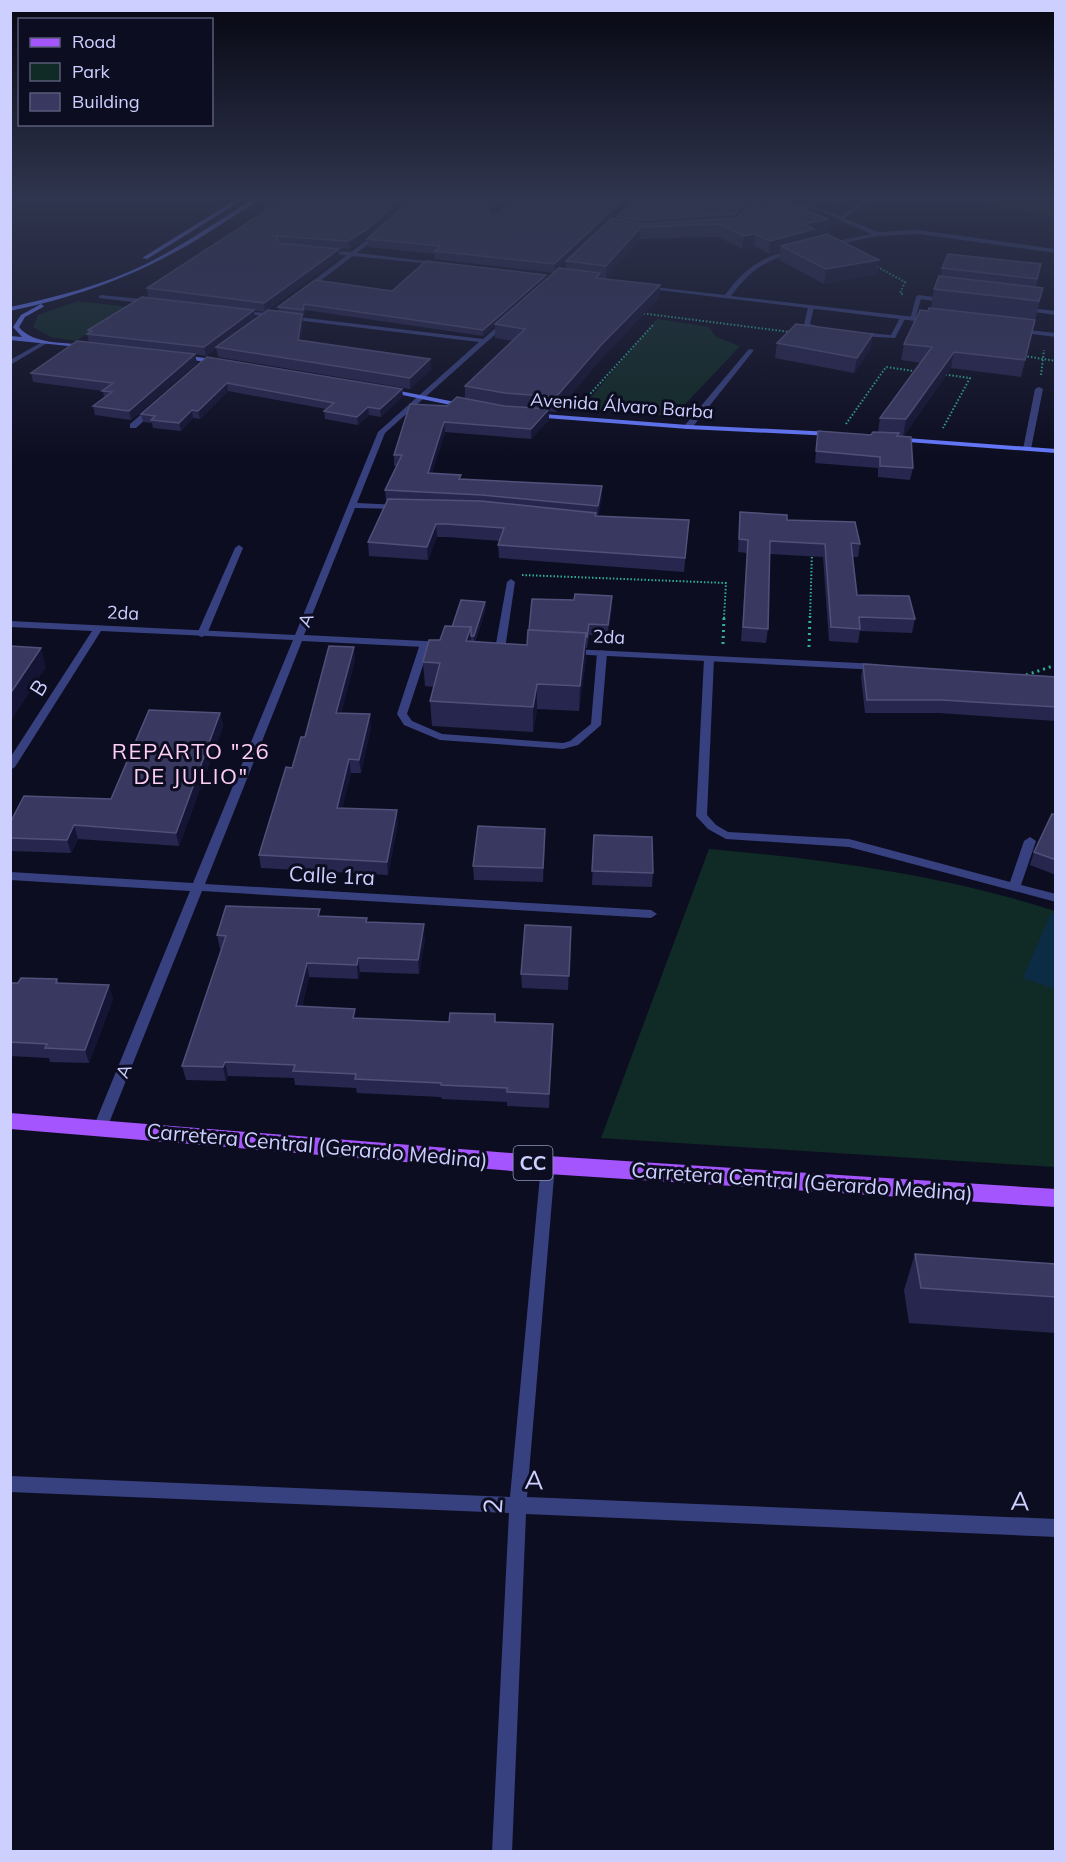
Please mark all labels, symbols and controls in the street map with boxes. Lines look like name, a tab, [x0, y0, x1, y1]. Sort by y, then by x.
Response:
legend	[18, 18, 213, 126]
text: Road	[72, 30, 116, 53]
text: Park	[72, 60, 111, 83]
text: Building	[72, 90, 140, 113]
street label: Avenida Álvaro Barba	[530, 388, 714, 423]
street label: 2da	[106, 600, 140, 625]
street label: A	[292, 609, 319, 630]
street label: 2da	[592, 624, 626, 649]
street label: B	[23, 675, 53, 700]
district label: REPARTO "26 DE JULIO"	[112, 737, 270, 790]
street label: Calle 1ra	[288, 860, 376, 890]
street label: A	[110, 1060, 137, 1081]
street label: Carretera Central (Gerardo Medina)	[145, 1117, 489, 1173]
road number: CC	[514, 1146, 552, 1180]
street label: Carretera Central (Gerardo Medina)	[630, 1156, 974, 1206]
street label: A	[524, 1463, 544, 1496]
street label: A	[1010, 1484, 1030, 1517]
street label: 2	[475, 1497, 510, 1515]

